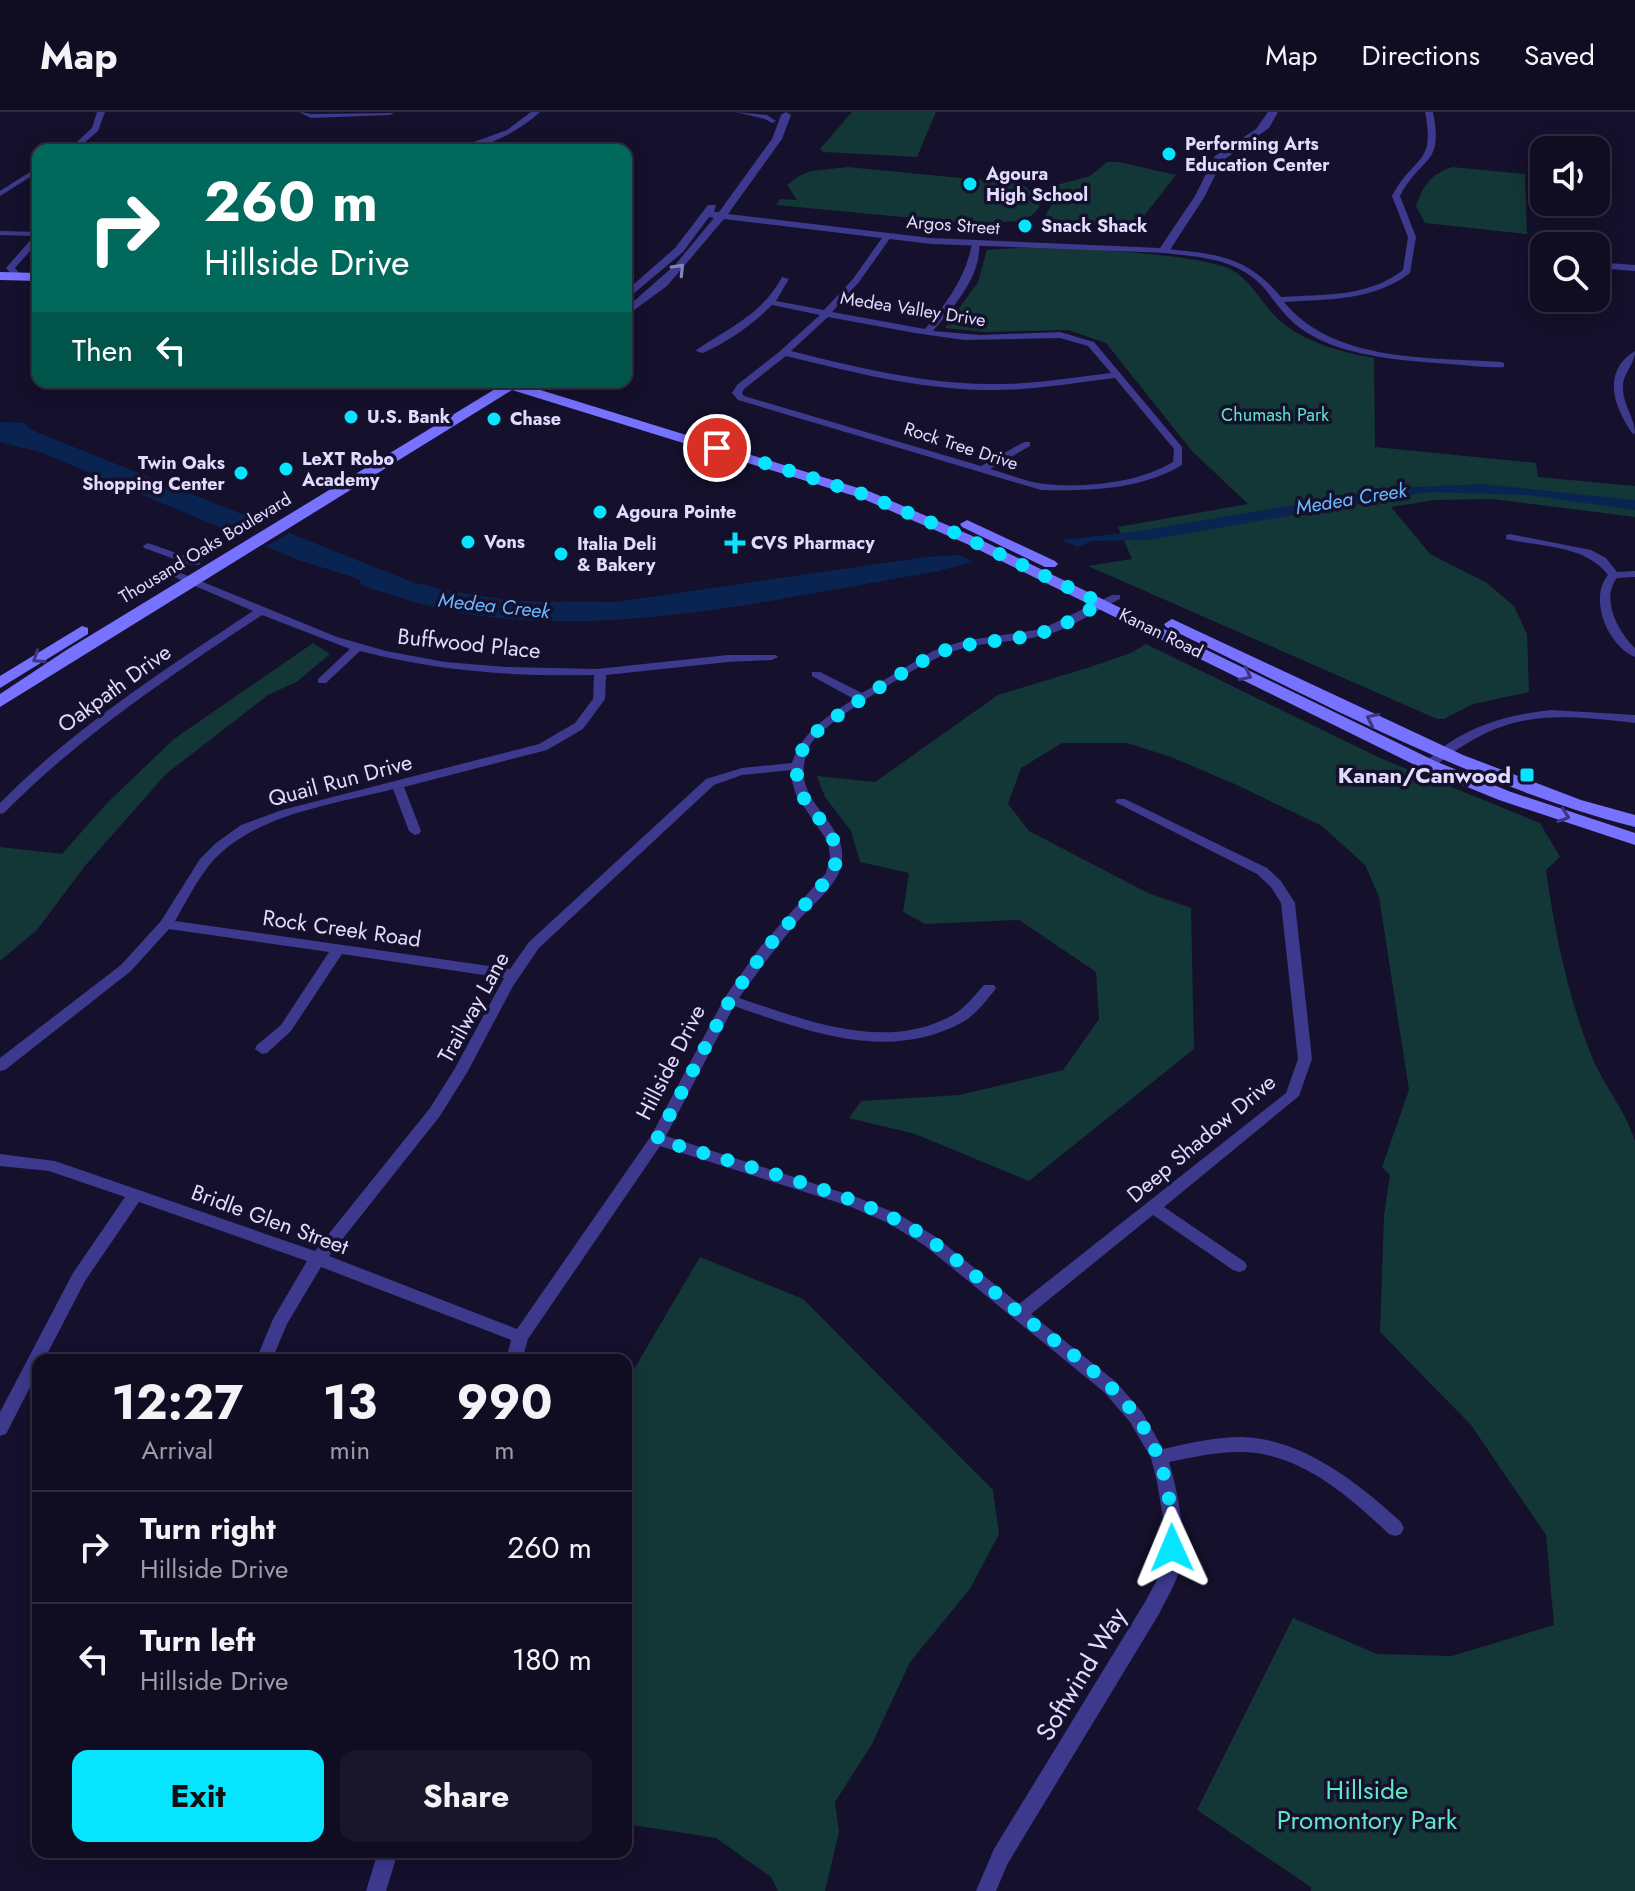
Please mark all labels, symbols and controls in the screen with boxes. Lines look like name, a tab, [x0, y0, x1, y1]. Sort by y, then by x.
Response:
text: Map	[40, 28, 118, 83]
text: Map	[1265, 35, 1317, 76]
text: Directions	[1361, 35, 1480, 76]
text: Saved	[1524, 35, 1595, 76]
place label: Performing Arts Education Center	[1185, 131, 1330, 178]
map controls	[1530, 136, 1610, 312]
button: sound	[1530, 136, 1610, 216]
marker: Performing Arts Education Center	[1160, 145, 1178, 163]
text: 260 m	[204, 161, 378, 242]
place label: Agoura High School	[985, 161, 1088, 208]
marker: Agoura High School	[961, 175, 979, 193]
icon: right	[72, 176, 176, 280]
street label: Argos Street	[905, 209, 1001, 241]
place label: Snack Shack	[1041, 213, 1148, 239]
marker: Snack Shack	[1016, 217, 1034, 235]
button: search	[1530, 232, 1610, 312]
text: Hillside Drive	[204, 236, 409, 288]
one-way arrow	[669, 264, 684, 278]
street label: Medea Valley Drive	[838, 285, 988, 333]
icon: left	[149, 328, 193, 372]
text: Then	[72, 329, 133, 372]
park label: Chumash Park	[1221, 402, 1329, 428]
place label: U.S. Bank	[367, 404, 451, 430]
place label: Chase	[510, 406, 561, 432]
marker: U.S. Bank	[342, 408, 360, 426]
marker: Chase	[485, 410, 503, 428]
pin	[683, 414, 751, 482]
street label: Rock Tree Drive	[901, 415, 1021, 477]
icon: arrive	[695, 426, 739, 470]
place label: LeXT Robo Academy	[301, 446, 395, 493]
place label: Twin Oaks Shopping Center	[82, 450, 226, 497]
marker: LeXT Robo Academy	[277, 460, 295, 478]
marker: Twin Oaks Shopping Center	[232, 464, 250, 482]
water label: Medea Creek	[1293, 476, 1410, 522]
street label: Thousand Oaks Boulevard	[114, 486, 296, 610]
place label: Agoura Pointe	[615, 499, 736, 525]
marker: Agoura Pointe	[591, 503, 609, 521]
place label: Vons	[483, 529, 525, 555]
place label: CVS Pharmacy	[751, 530, 875, 556]
place label: Italia Deli & Bakery	[577, 531, 656, 578]
marker: Vons	[459, 533, 477, 551]
marker: CVS Pharmacy	[726, 534, 744, 552]
marker: Italia Deli & Bakery	[552, 545, 570, 563]
water label: Medea Creek	[437, 586, 553, 626]
street label: Kanan Road	[1115, 601, 1207, 665]
street label: Buffwood Place	[396, 620, 542, 666]
street label: Oakpath Drive	[51, 636, 177, 740]
one-way arrow	[32, 649, 47, 664]
one-way arrow	[1238, 666, 1253, 681]
one-way arrow	[1366, 713, 1380, 729]
street label: Quail Run Drive	[264, 745, 416, 815]
place label: Kanan/Canwood	[1338, 759, 1511, 791]
marker: Kanan/Canwood	[1518, 766, 1536, 784]
one-way arrow	[1557, 807, 1570, 823]
street label: Rock Creek Road	[261, 901, 423, 955]
street label: Trailway Lane	[429, 946, 517, 1068]
street label: Hillside Drive	[627, 999, 713, 1125]
street label: Deep Shadow Drive	[1120, 1066, 1282, 1210]
street label: Bridle Glen Street	[187, 1176, 354, 1263]
text: 12:27	[111, 1368, 243, 1437]
text: 13	[323, 1368, 377, 1437]
text: 990	[456, 1368, 552, 1437]
text: Arrival	[142, 1431, 213, 1469]
text: min	[330, 1431, 370, 1469]
text: m	[494, 1431, 515, 1469]
position arrow	[1130, 1506, 1214, 1590]
text: Turn right	[140, 1507, 276, 1550]
icon: right	[72, 1525, 116, 1569]
text: 260 m	[507, 1526, 592, 1569]
text: Hillside Drive	[140, 1550, 288, 1588]
street label: Softwind Way	[1026, 1600, 1136, 1748]
text: Turn left	[140, 1619, 255, 1662]
icon: left	[72, 1637, 116, 1681]
text: 180 m	[512, 1638, 592, 1681]
text: Hillside Drive	[140, 1662, 288, 1700]
button: Exit	[72, 1750, 324, 1842]
button: Share	[340, 1750, 592, 1842]
park label: Hillside Promontory Park	[1277, 1771, 1458, 1839]

